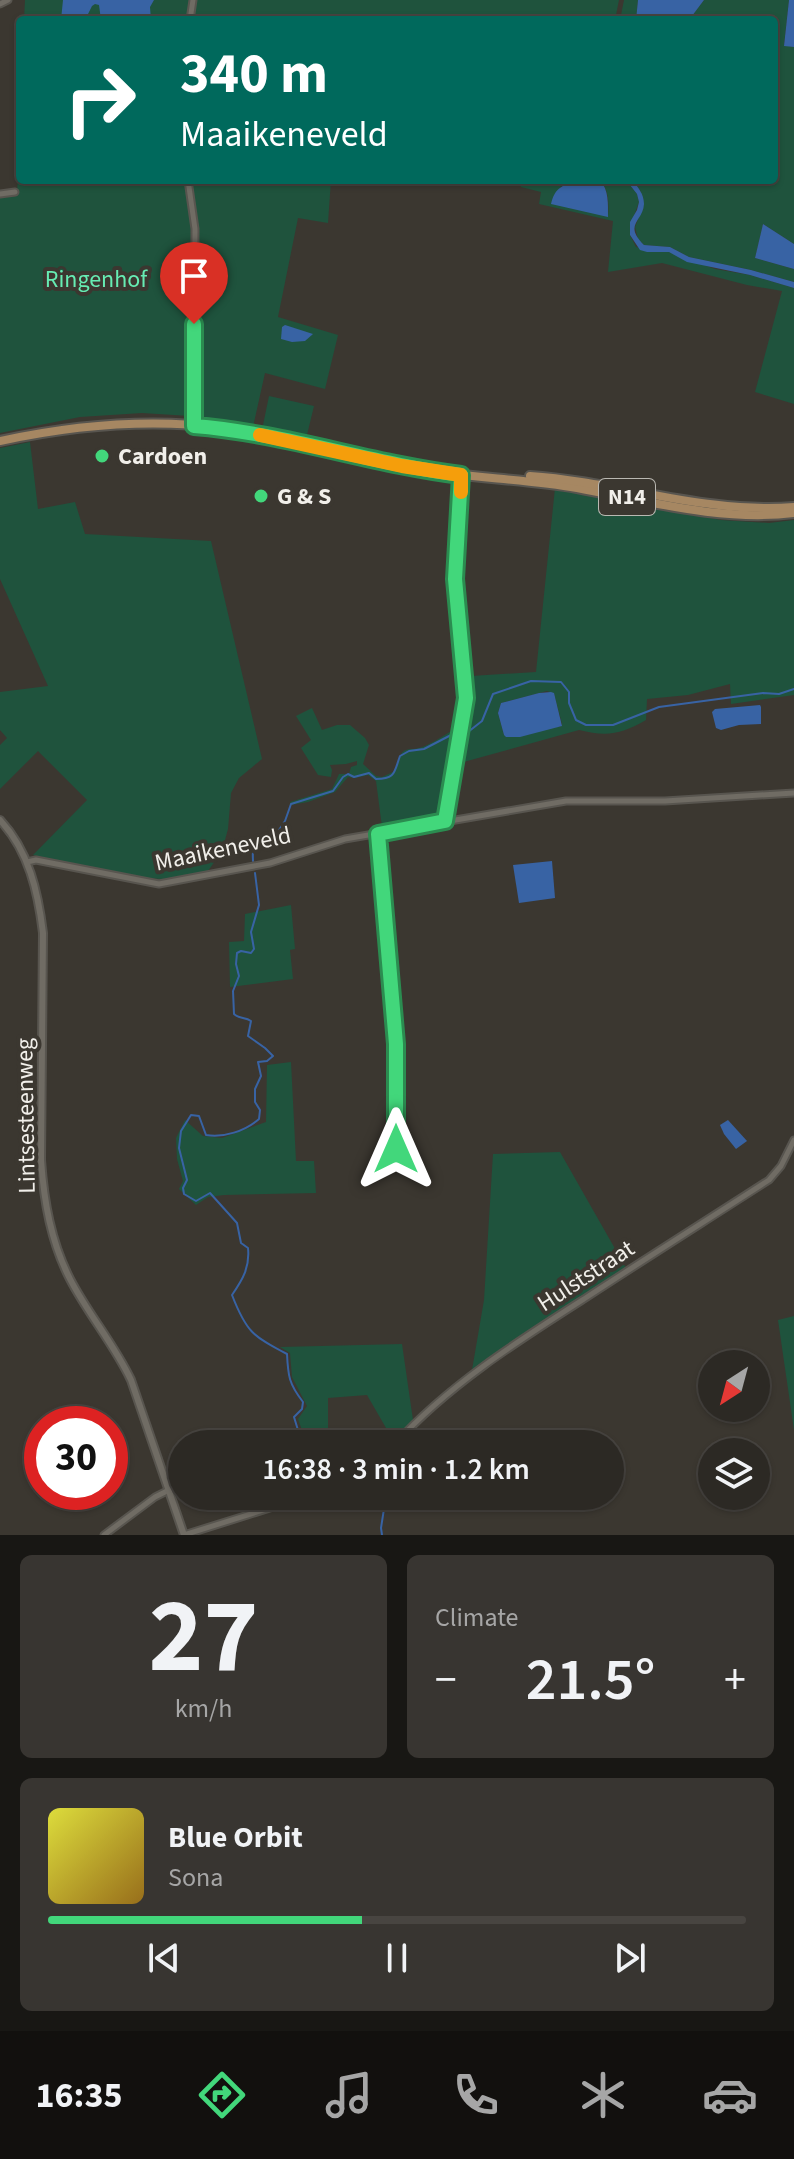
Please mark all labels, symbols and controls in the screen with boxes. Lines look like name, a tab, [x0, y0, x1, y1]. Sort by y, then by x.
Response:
text: 340 m	[180, 35, 328, 114]
icon: right	[48, 48, 152, 152]
text: Maaikeneveld	[180, 109, 388, 160]
pin	[160, 242, 228, 324]
icon: arrive	[172, 254, 216, 298]
park label: Ringenhof	[45, 262, 148, 297]
place label: Cardoen	[118, 439, 207, 474]
marker: Cardoen	[93, 447, 111, 465]
place label: G & S	[277, 479, 331, 514]
road number: N14	[599, 479, 655, 515]
marker: G & S	[252, 487, 270, 505]
street label: Maaikeneveld	[152, 817, 294, 881]
street label: Lintsesteenweg	[7, 1038, 45, 1194]
position arrow	[354, 1107, 438, 1191]
street label: Hulststraat	[530, 1231, 642, 1321]
north arrow	[698, 1350, 770, 1422]
map controls	[698, 1350, 770, 1510]
speed limit sign: 30	[24, 1406, 128, 1510]
button: layers	[698, 1438, 770, 1510]
text: 16:38 · 3 min · 1.2 km	[262, 1448, 530, 1491]
text: 27	[149, 1564, 258, 1712]
text: Climate	[435, 1599, 519, 1636]
text: 21.5°	[526, 1638, 655, 1723]
text: −	[435, 1649, 457, 1712]
text: +	[724, 1649, 746, 1712]
text: km/h	[175, 1690, 232, 1727]
text: Blue Orbit	[168, 1816, 303, 1859]
text: Sona	[168, 1859, 223, 1896]
icon: previous	[142, 1936, 186, 1980]
icon: pause	[375, 1936, 419, 1980]
icon: next	[608, 1936, 652, 1980]
icon: directions	[194, 2067, 250, 2123]
icon: music	[321, 2067, 377, 2123]
icon: phone	[448, 2067, 504, 2123]
icon: climate	[575, 2067, 631, 2123]
icon: car	[702, 2067, 758, 2123]
text: 16:35	[36, 2070, 122, 2121]

